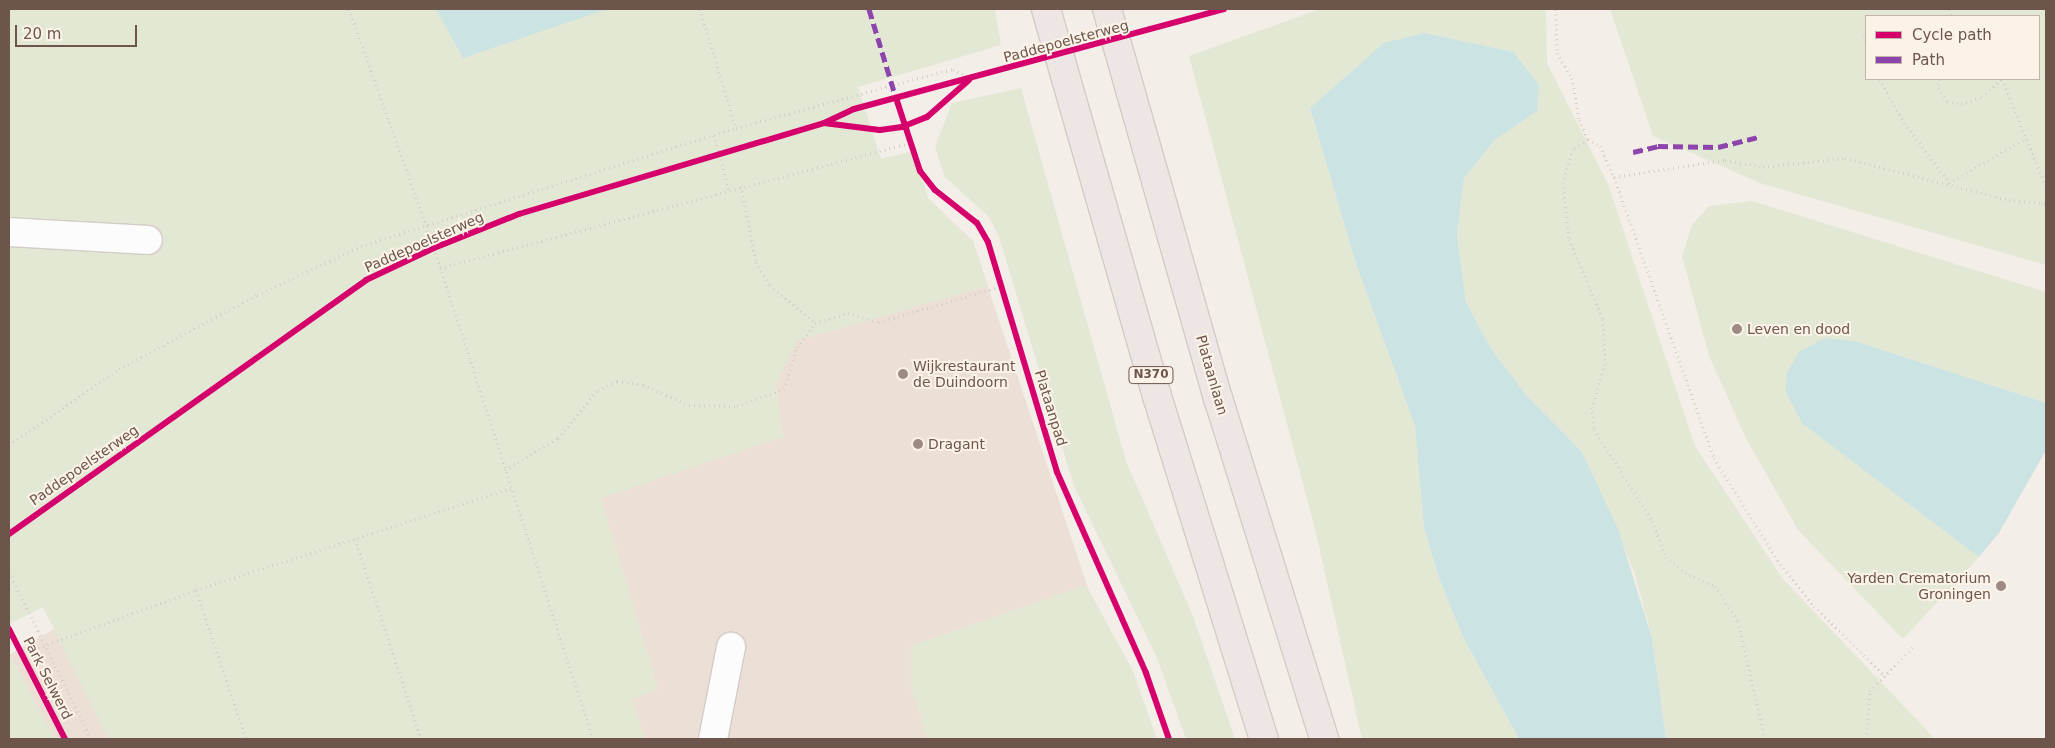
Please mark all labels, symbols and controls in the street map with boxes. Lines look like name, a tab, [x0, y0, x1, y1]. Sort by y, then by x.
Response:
scale bar	[18, 15, 140, 47]
legend	[1865, 15, 2040, 80]
street label: Paddepoelsterweg	[1002, 16, 1130, 66]
text: 20 m	[23, 25, 61, 43]
text: Cycle path	[1912, 26, 1992, 44]
text: Path	[1912, 51, 1945, 69]
street label: Paddepoelsterweg	[362, 208, 486, 276]
place label: Leven en dood	[1747, 321, 1850, 337]
marker: Leven en dood	[1731, 323, 1743, 335]
street label: Plataanlaan	[1193, 333, 1231, 417]
place label: Wijkrestaurant de Duindoorn	[913, 358, 1015, 391]
road number: N370	[1127, 366, 1175, 384]
marker: Wijkrestaurant de Duindoorn	[897, 368, 909, 380]
street label: Plataanpad	[1031, 368, 1071, 448]
street label: Paddepoelsterweg	[26, 421, 142, 509]
place label: Dragant	[928, 436, 985, 452]
marker: Dragant	[912, 438, 924, 450]
place label: Yarden Crematorium Groningen	[1847, 570, 1991, 602]
marker: Yarden Crematorium Groningen	[1995, 580, 2007, 592]
street label: Park Selwerd	[20, 634, 76, 722]

